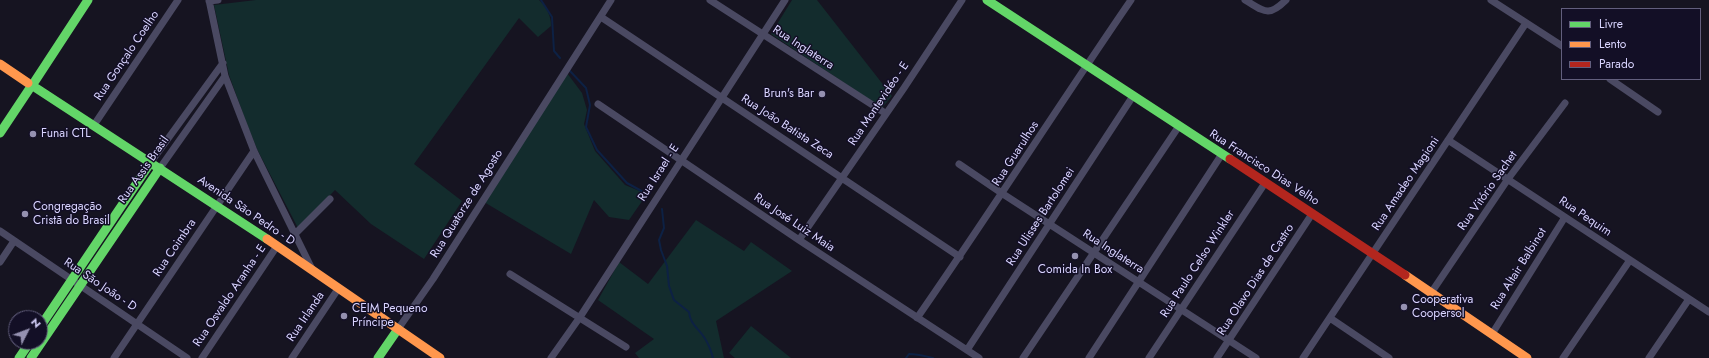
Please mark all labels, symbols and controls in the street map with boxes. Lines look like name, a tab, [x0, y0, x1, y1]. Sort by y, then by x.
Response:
street label: Rua Gonçalo Coelho	[92, 8, 162, 104]
legend	[1561, 8, 1701, 80]
text: Livre	[1599, 15, 1623, 33]
street label: Rua Inglaterra	[770, 23, 836, 73]
text: Lento	[1599, 35, 1626, 53]
text: Parado	[1599, 55, 1634, 73]
street label: Rua Montevidéo - E	[846, 59, 912, 149]
place label: Brun's Bar	[764, 87, 814, 101]
marker: Brun's Bar	[817, 89, 827, 99]
street label: Rua João Batista Zeca	[738, 92, 836, 162]
street label: Rua Guarulhos	[990, 119, 1042, 189]
place label: Funai CTL	[41, 127, 91, 141]
street label: Rua Francisco Dias Velho	[1206, 127, 1322, 209]
marker: Funai CTL	[28, 129, 38, 139]
street label: Rua Assis Brasil	[115, 134, 173, 206]
street label: Rua Amadeo Magioni	[1369, 134, 1443, 234]
street label: Rua Israel - E	[635, 142, 683, 204]
street label: Rua Quatorze de Agosto	[428, 147, 506, 261]
street label: Rua Vitório Sachet	[1455, 148, 1521, 234]
street label: Rua Ulisses Bartolomei	[1004, 165, 1078, 269]
street label: Avenida São Pedro - D	[195, 173, 297, 249]
street label: Rua José Luiz Maia	[751, 191, 837, 255]
street label: Rua Pequim	[1556, 194, 1614, 240]
place label: Congregação Cristã do Brasil	[33, 200, 110, 228]
street label: Rua Paulo Celso Winkler	[1158, 208, 1238, 320]
marker: Congregação Cristã do Brasil	[20, 209, 30, 219]
street label: Rua Coimbra	[150, 216, 200, 280]
street label: Rua Olavo Dias de Castro	[1215, 222, 1297, 338]
street label: Rua Altair Balbinot	[1488, 226, 1550, 312]
street label: Rua Inglaterra	[1080, 227, 1146, 277]
street label: Rua Osvaldo Aranha - E	[190, 242, 270, 350]
marker: Comida In Box	[1070, 251, 1080, 261]
street label: Rua São João - D	[61, 255, 139, 315]
place label: Comida In Box	[1038, 263, 1112, 277]
street label: Rua Irlanda	[284, 289, 328, 345]
place label: Cooperativa Coopersol	[1412, 293, 1473, 321]
place label: CEIM Pequeno Príncipe	[352, 302, 428, 330]
marker: Cooperativa Coopersol	[1399, 302, 1409, 312]
north arrow	[8, 310, 48, 350]
marker: CEIM Pequeno Príncipe	[339, 311, 349, 321]
text: N	[27, 314, 45, 331]

